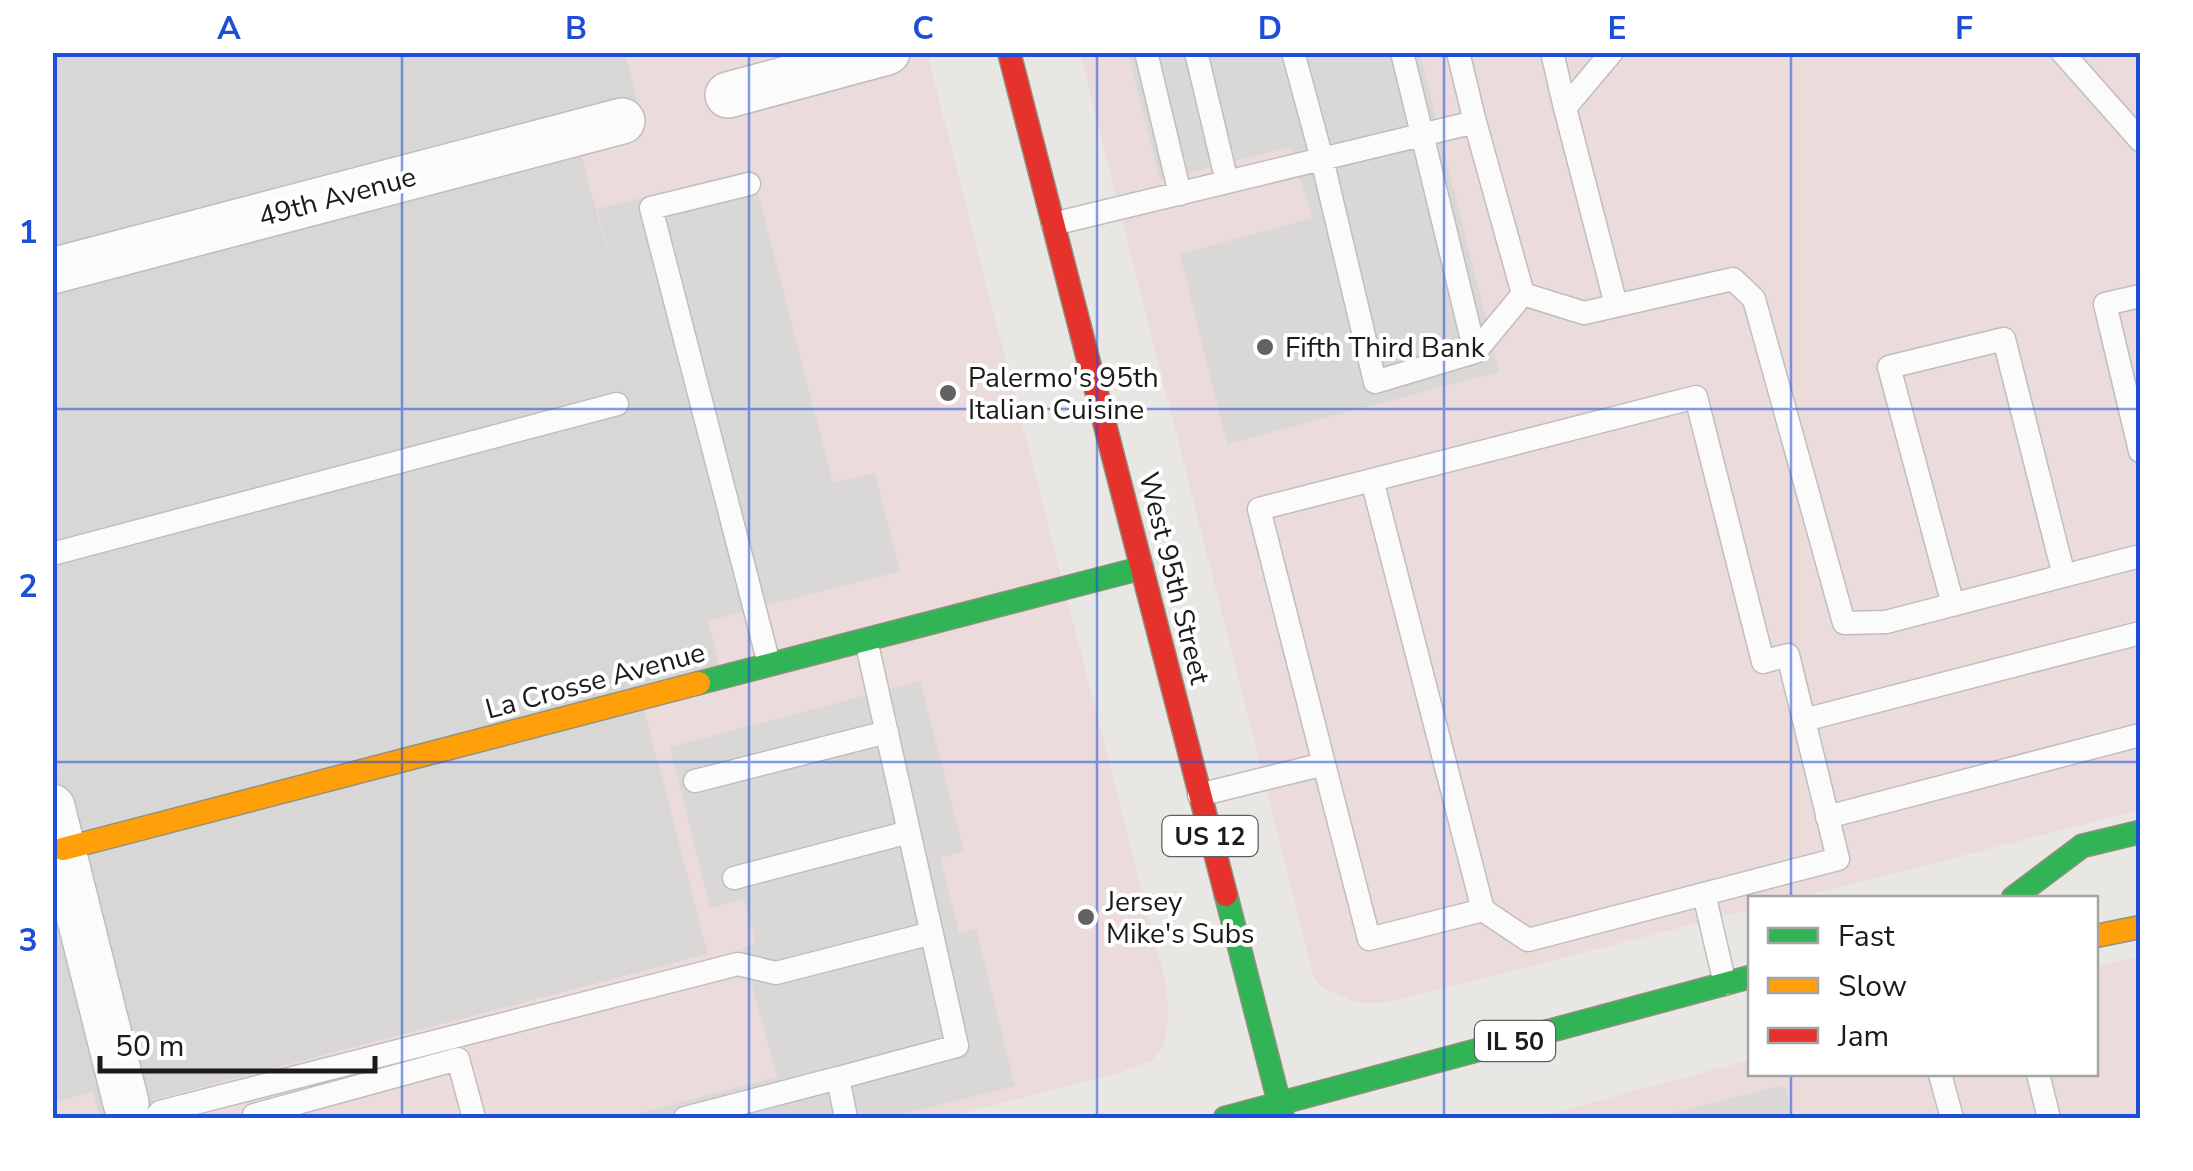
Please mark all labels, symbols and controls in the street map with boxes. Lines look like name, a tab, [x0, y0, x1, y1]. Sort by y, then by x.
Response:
text: A	[217, 7, 241, 50]
text: B	[565, 7, 587, 50]
text: C	[912, 7, 934, 50]
text: D	[1258, 7, 1282, 50]
text: E	[1607, 7, 1627, 50]
text: F	[1955, 7, 1973, 50]
street label: 49th Avenue	[254, 158, 420, 236]
text: 1	[18, 211, 38, 254]
place label: Fifth Third Bank	[1285, 329, 1486, 367]
marker: Fifth Third Bank	[1254, 336, 1276, 358]
place label: Palermo's 95th Italian Cuisine	[968, 359, 1159, 429]
marker: Palermo's 95th Italian Cuisine	[937, 382, 959, 404]
street label: West 95th Street	[1129, 468, 1219, 688]
text: 2	[18, 565, 38, 608]
street label: La Crosse Avenue	[481, 633, 709, 729]
road number: US 12	[1162, 816, 1258, 856]
place label: Jersey Mike's Subs	[1105, 883, 1255, 953]
legend	[1748, 896, 2098, 1076]
marker: Jersey Mike's Subs	[1075, 906, 1097, 928]
text: Fast	[1838, 916, 1895, 957]
text: 3	[18, 919, 38, 962]
text: Slow	[1838, 966, 1907, 1007]
scale bar	[100, 1011, 375, 1073]
text: Jam	[1837, 1016, 1889, 1057]
road number: IL 50	[1475, 1021, 1555, 1061]
text: 50 m	[115, 1026, 184, 1067]

